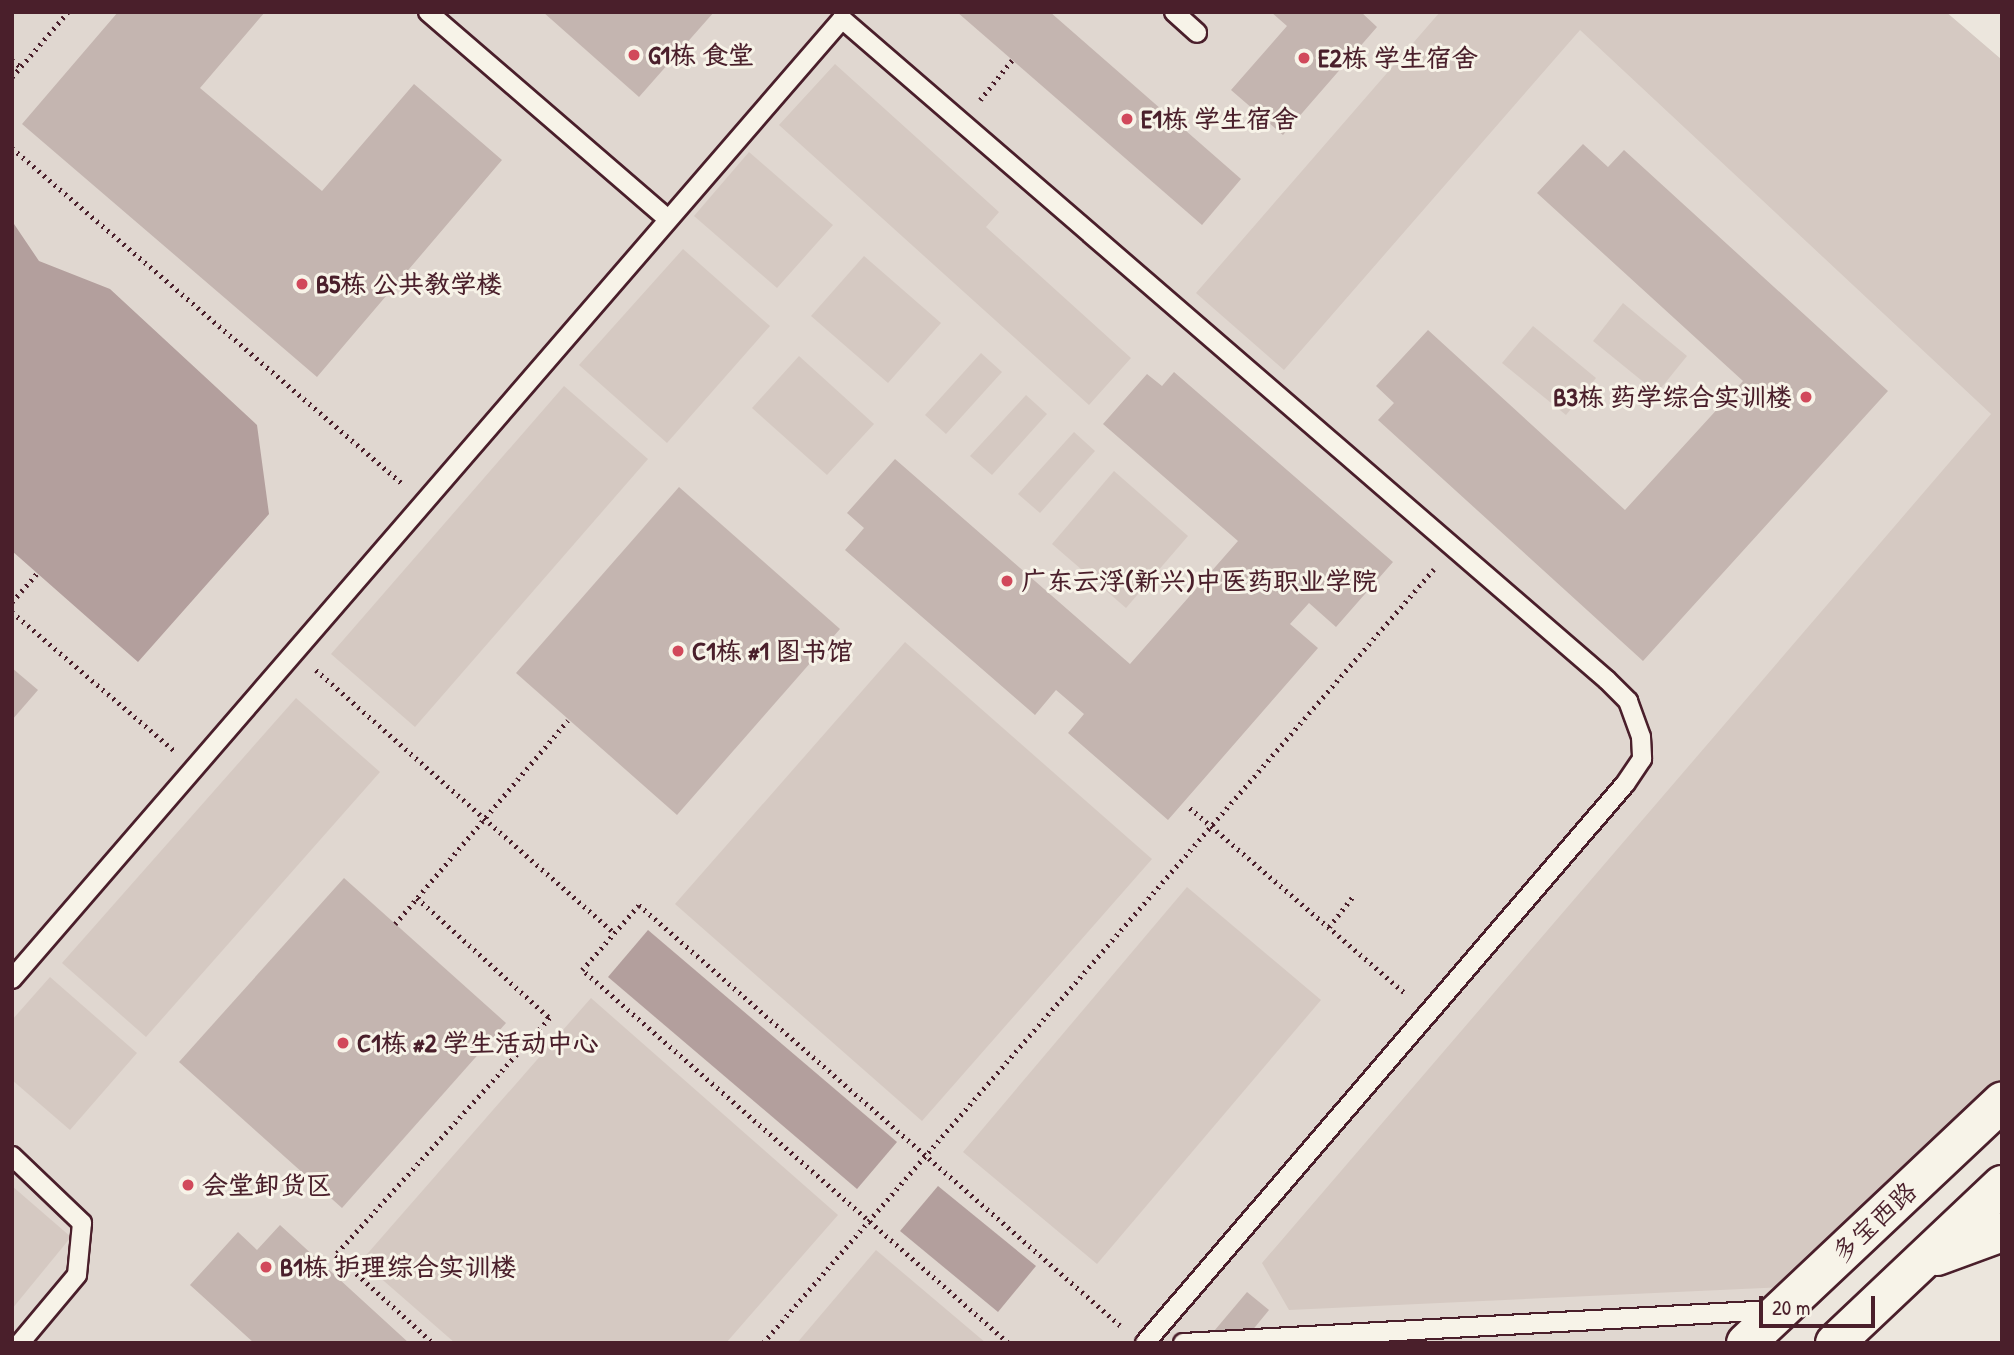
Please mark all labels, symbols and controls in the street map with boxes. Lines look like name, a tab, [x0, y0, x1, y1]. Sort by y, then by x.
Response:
place label: G1栋 食堂	[648, 39, 754, 71]
place label: E2栋 学生宿舍	[1318, 42, 1478, 74]
marker: G1栋 食堂	[626, 47, 642, 63]
marker: E2栋 学生宿舍	[1296, 50, 1312, 66]
place label: E1栋 学生宿舍	[1141, 103, 1298, 135]
marker: E1栋 学生宿舍	[1119, 111, 1135, 127]
place label: B5栋 公共教学楼	[316, 268, 502, 300]
marker: B5栋 公共教学楼	[294, 276, 310, 292]
place label: B3栋 药学综合实训楼	[1553, 381, 1792, 413]
marker: B3栋 药学综合实训楼	[1798, 389, 1814, 405]
place label: 广东云浮(新兴)中医药职业学院	[1021, 565, 1377, 597]
marker: 广东云浮(新兴)中医药职业学院	[999, 573, 1015, 589]
place label: C1栋 #1 图书馆	[692, 635, 853, 667]
marker: C1栋 #1 图书馆	[670, 643, 686, 659]
place label: C1栋 #2 学生活动中心	[357, 1027, 599, 1059]
marker: C1栋 #2 学生活动中心	[335, 1035, 351, 1051]
place label: 会堂卸货区	[202, 1169, 332, 1201]
street label: 多宝西路	[1825, 1175, 1923, 1269]
marker: 会堂卸货区	[180, 1177, 196, 1193]
place label: B1栋 护理综合实训楼	[280, 1251, 517, 1283]
marker: B1栋 护理综合实训楼	[258, 1259, 274, 1275]
scale bar	[1762, 1282, 1878, 1326]
text: 20 m	[1772, 1293, 1810, 1322]

